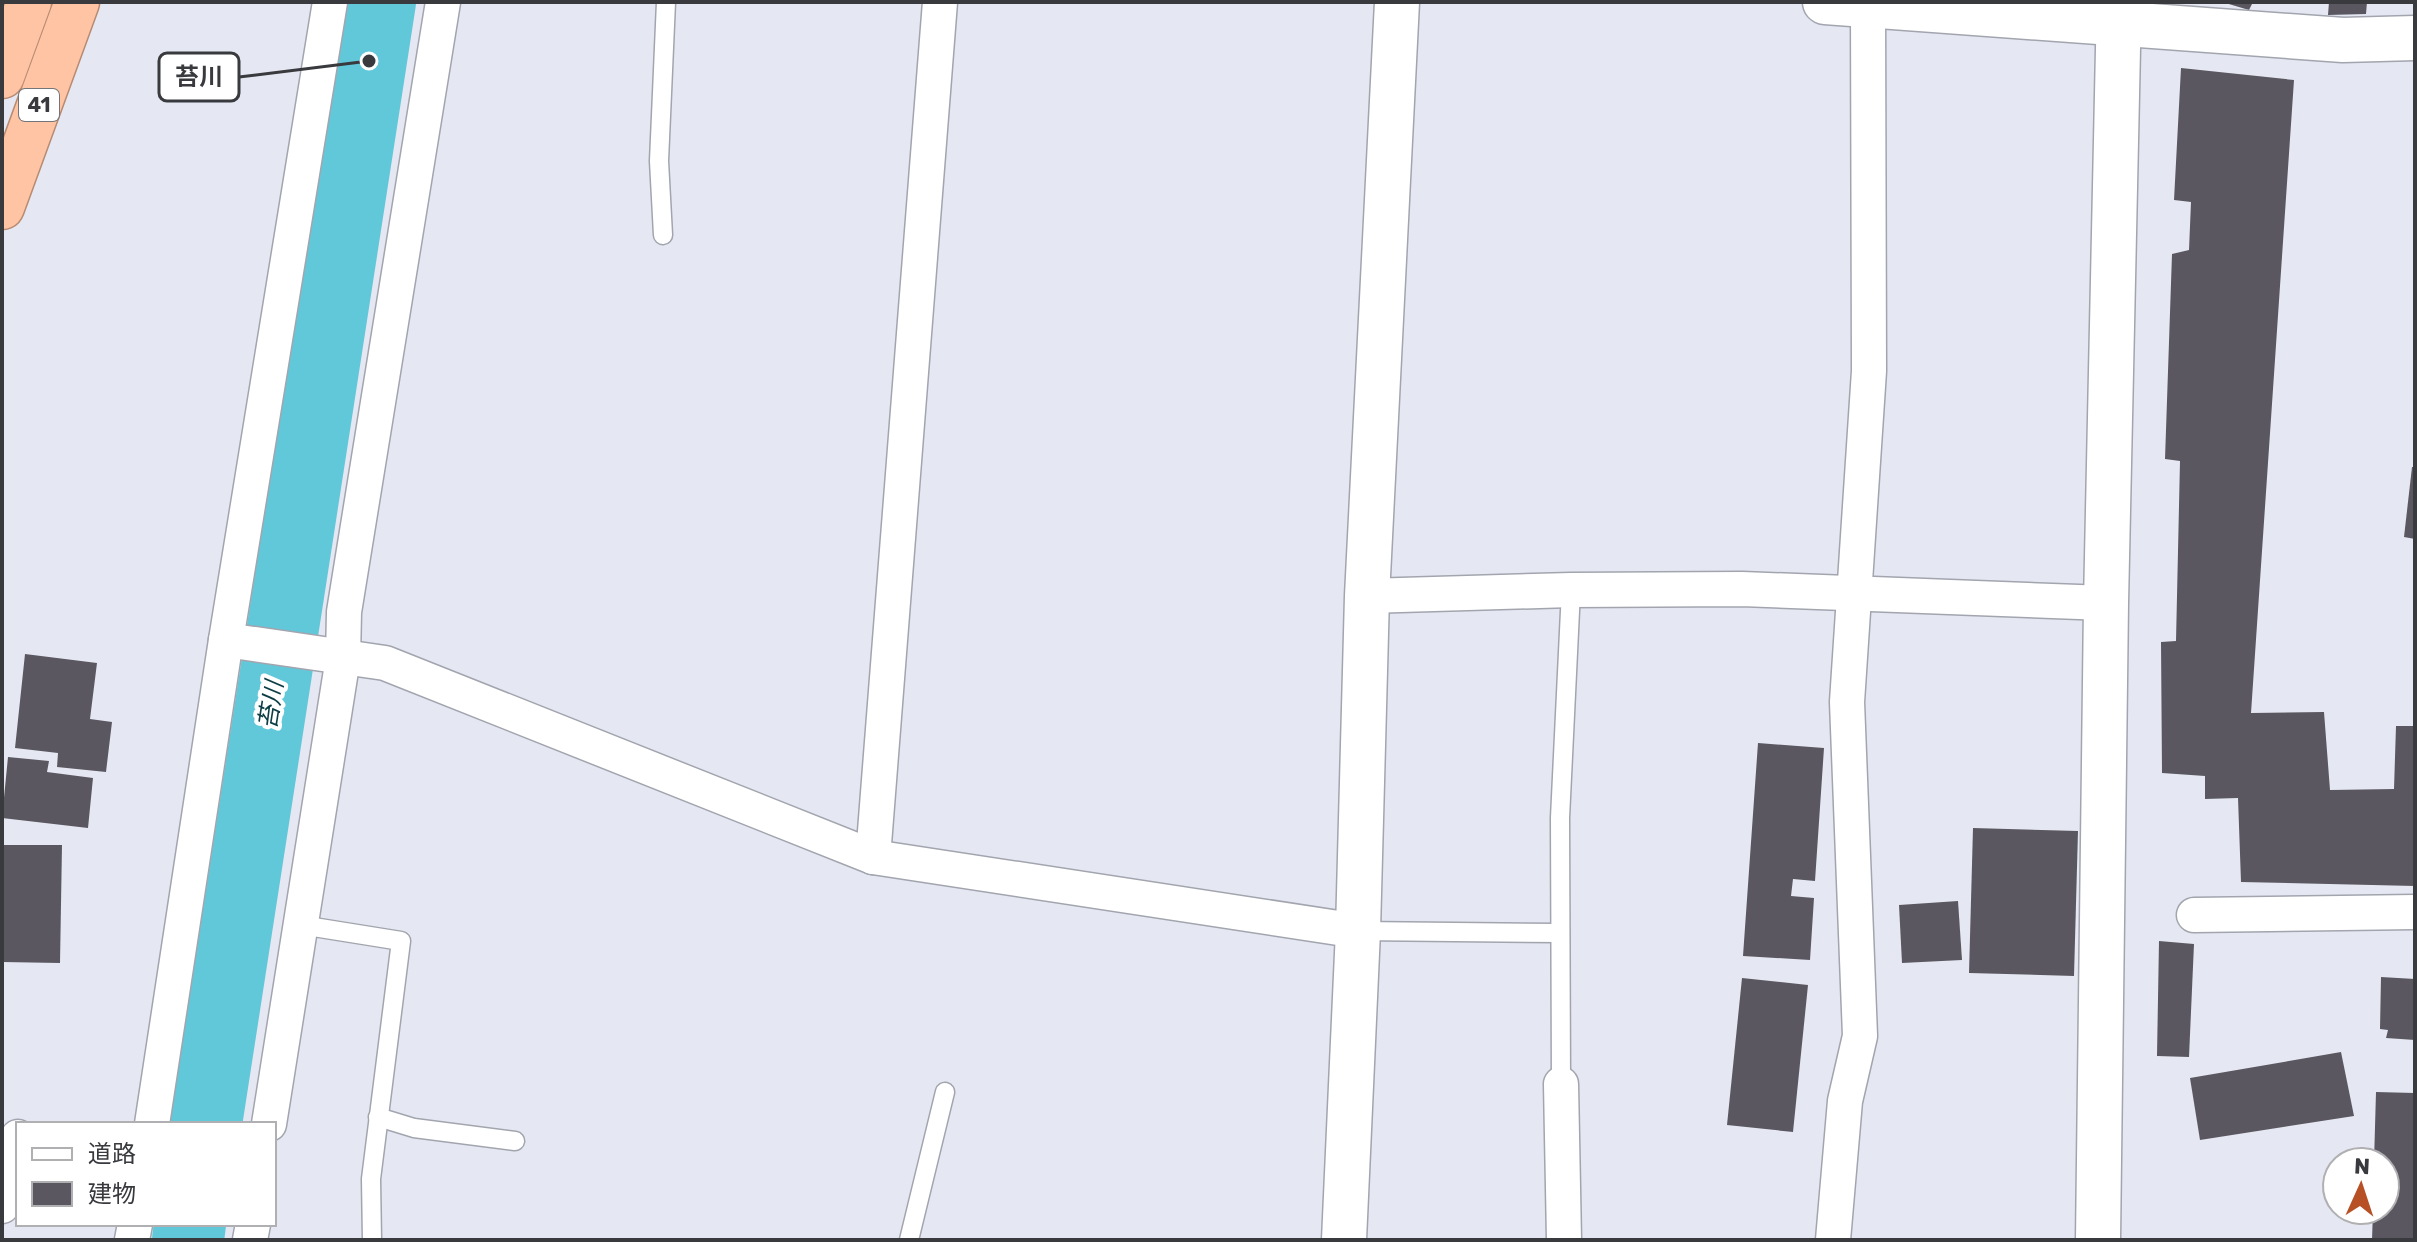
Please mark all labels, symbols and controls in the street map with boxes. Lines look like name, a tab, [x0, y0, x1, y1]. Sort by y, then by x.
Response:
callout: 苔川	[159, 53, 239, 101]
text: 苔川	[175, 63, 223, 91]
road number: 41	[19, 89, 59, 121]
water label: 苔川	[253, 676, 289, 731]
legend	[16, 1122, 276, 1226]
text: 道路	[88, 1140, 136, 1168]
north arrow	[2321, 1146, 2401, 1226]
text: N	[2353, 1153, 2371, 1180]
text: 建物	[88, 1180, 136, 1208]

